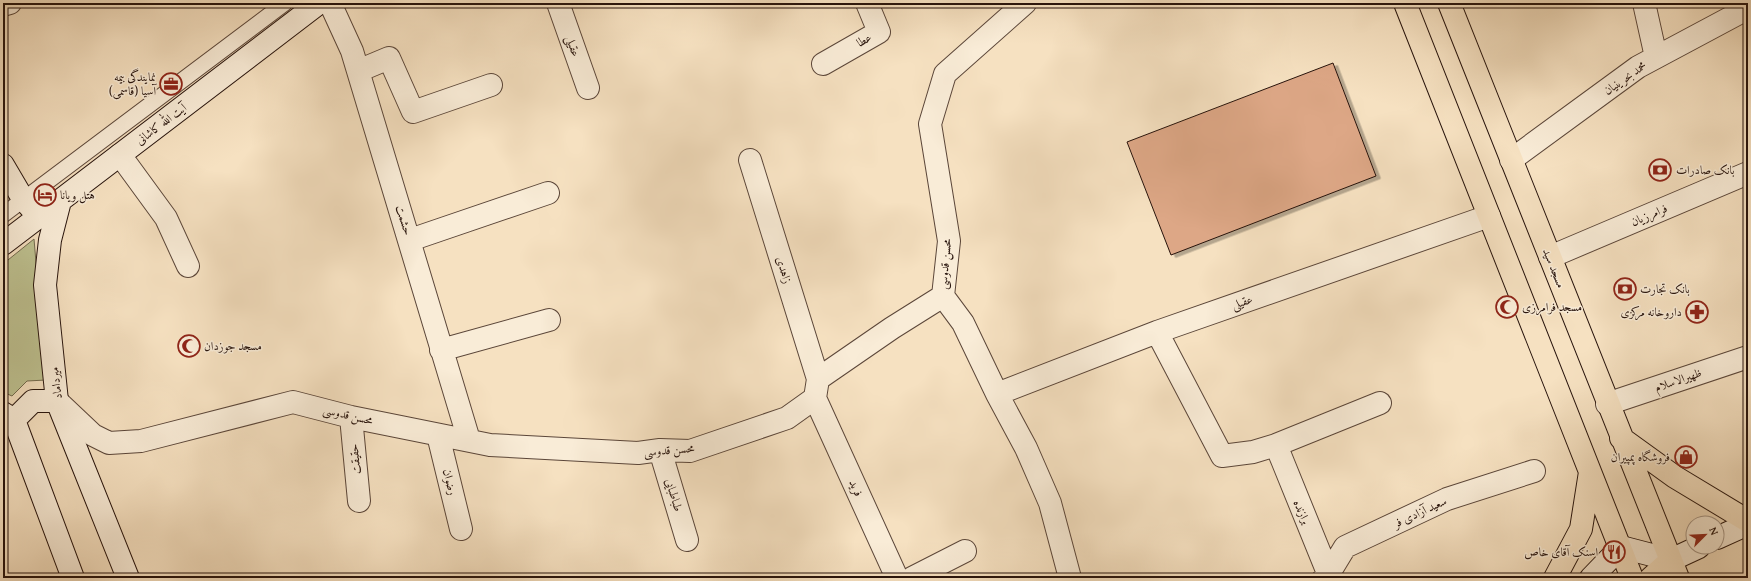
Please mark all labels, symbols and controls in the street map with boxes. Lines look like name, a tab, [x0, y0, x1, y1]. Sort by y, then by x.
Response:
street label: عطا	[853, 28, 875, 51]
street label: عقیلی	[561, 33, 585, 59]
street label: محمد بحرینیان	[1600, 57, 1650, 99]
place label: نمایندگی بیمه آسیا (قاسمی)	[109, 68, 157, 100]
office icon: نمایندگی بیمه آسیا (قاسمی)	[158, 71, 184, 97]
street label: آیت الله کاشانی	[131, 97, 191, 148]
bank icon: بانک صادرات	[1647, 157, 1673, 183]
place label: بانک صادرات	[1676, 161, 1735, 178]
hotel icon: هتل ویانا	[32, 182, 58, 208]
place label: هتل ویانا	[60, 186, 95, 204]
street label: فرامرزیان	[1628, 199, 1670, 231]
street label: حشمت	[392, 203, 417, 237]
street label: محسن قدوسی	[934, 237, 956, 290]
street label: مسجد سید	[1539, 245, 1570, 290]
street label: زاهدی	[772, 254, 797, 286]
bank icon: بانک تجارت	[1612, 276, 1638, 302]
place label: بانک تجارت	[1640, 280, 1690, 297]
street label: عقیلی	[1229, 290, 1255, 314]
mosque icon: مسجد فرامرزی	[1494, 294, 1520, 320]
place label: مسجد فرامرزی	[1522, 298, 1582, 316]
pharmacy icon: داروخانه مرکزی	[1684, 299, 1710, 325]
place label: داروخانه مرکزی	[1620, 303, 1682, 321]
mosque icon: مسجد جوزدان	[176, 333, 202, 359]
place label: مسجد جوزدان	[204, 337, 262, 354]
street label: ظهیرالاسلام	[1652, 363, 1705, 398]
street label: میرداماد	[45, 366, 66, 400]
street label: محسن قدوسی	[321, 400, 376, 430]
street label: محسن قدوسی	[643, 439, 696, 461]
street label: حقیقت	[344, 443, 365, 475]
shop icon: فروشگاه پمپیران	[1673, 444, 1699, 470]
place label: فروشگاه پمپیران	[1611, 448, 1670, 466]
street label: رضوان	[439, 467, 462, 497]
street label: طباطبایی	[661, 476, 688, 514]
street label: فرید	[845, 477, 868, 499]
street label: سعید آزادی فر	[1388, 492, 1450, 532]
street label: برازنده	[1290, 497, 1315, 527]
north arrow	[1685, 515, 1725, 555]
text: N	[1705, 524, 1723, 538]
restaurant icon: اسنک آقای خاص	[1601, 539, 1627, 565]
place label: اسنک آقای خاص	[1524, 543, 1598, 560]

